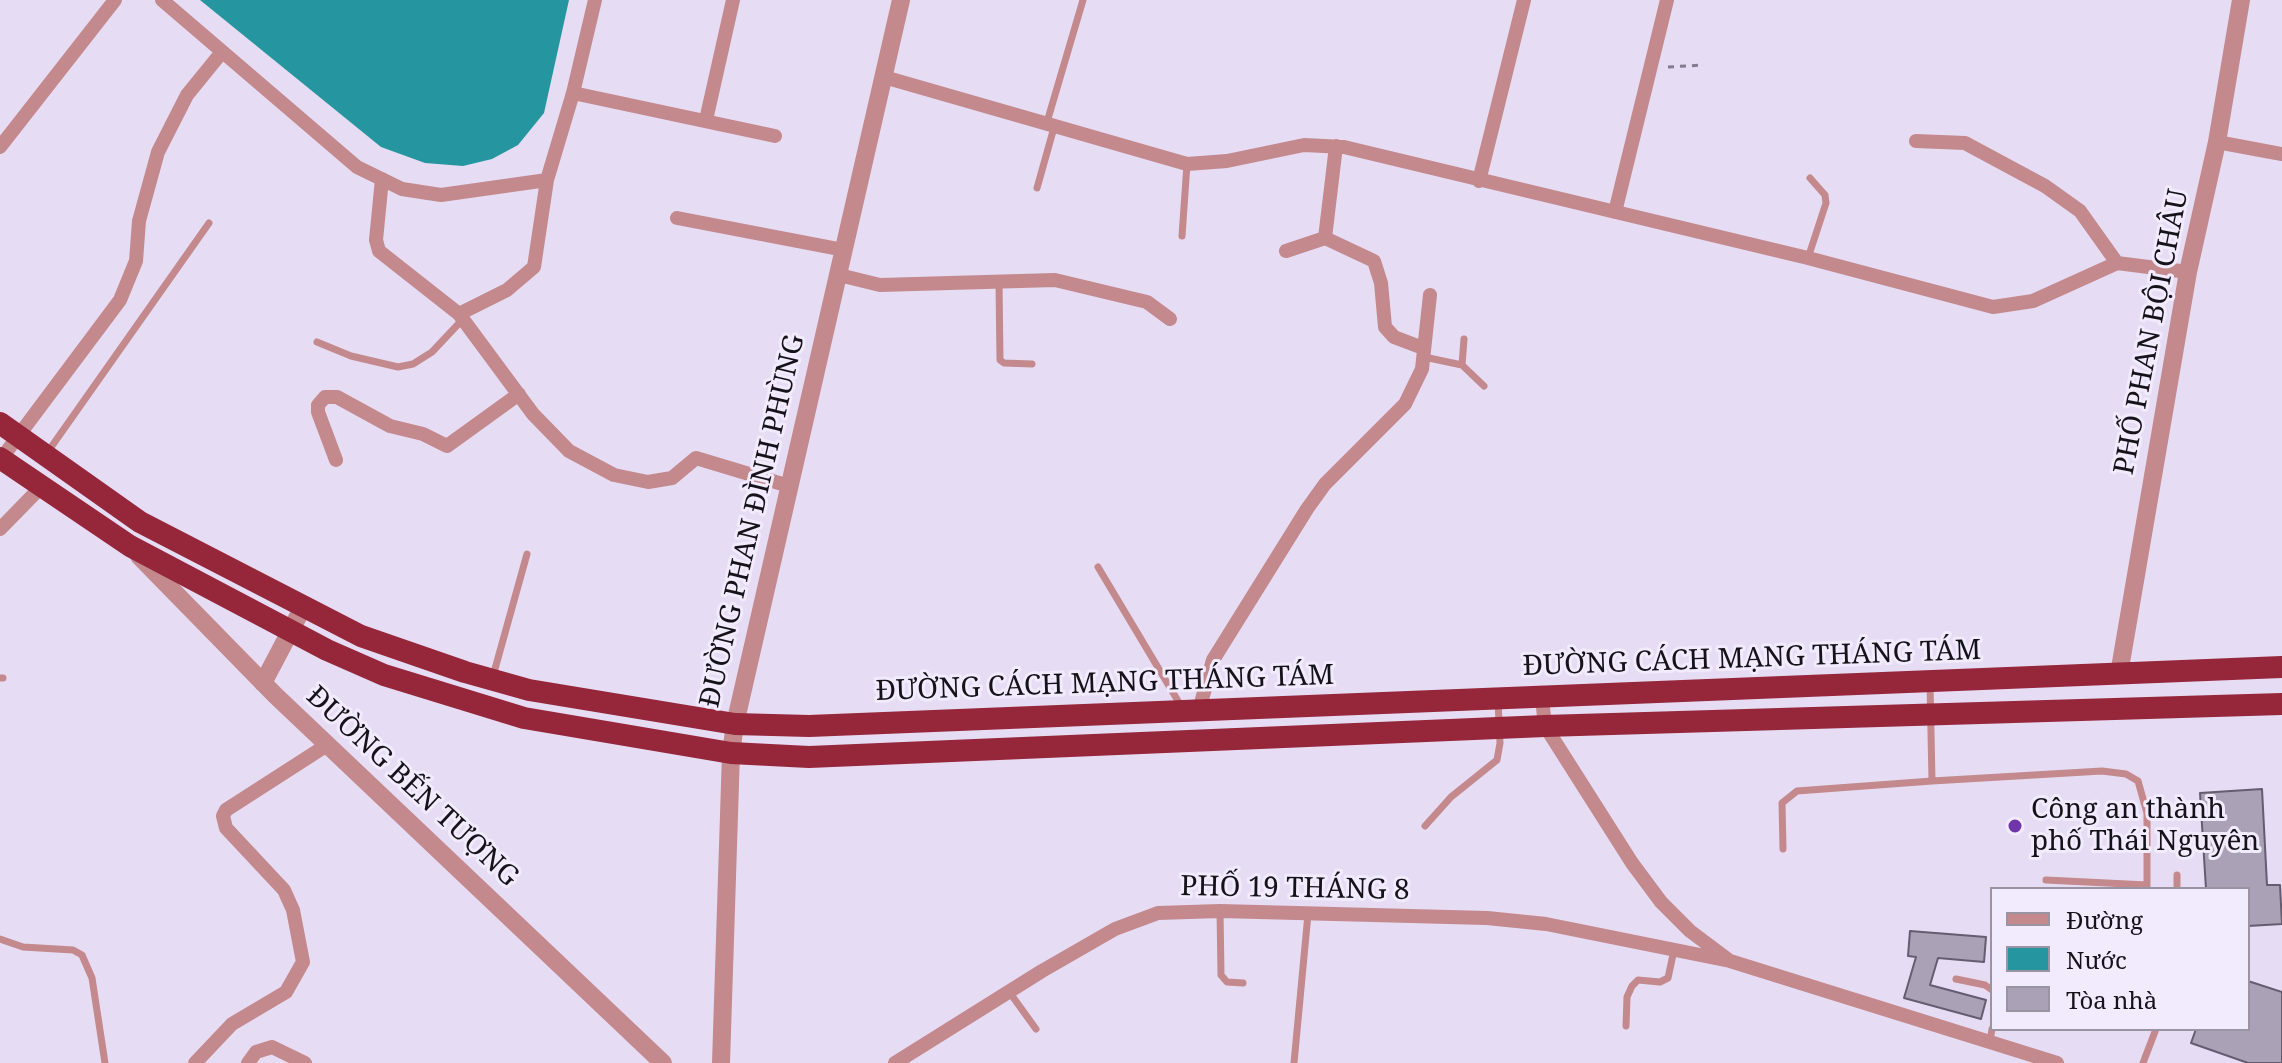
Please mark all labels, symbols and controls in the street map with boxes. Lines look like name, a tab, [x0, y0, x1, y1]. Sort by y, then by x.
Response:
street label: PHỐ PHAN BỘI CHÂU	[2108, 186, 2196, 478]
street label: ĐƯỜNG PHAN ĐÌNH PHÙNG	[694, 331, 812, 711]
street label: ĐƯỜNG CÁCH MẠNG THÁNG TÁM	[1522, 634, 1982, 684]
street label: ĐƯỜNG CÁCH MẠNG THÁNG TÁM	[875, 659, 1335, 709]
street label: ĐƯỜNG BẾN TƯỢNG	[299, 680, 525, 894]
place label: Công an thành phố Thái Nguyên	[2031, 793, 2259, 859]
marker: Công an thành phố Thái Nguyên	[2006, 817, 2024, 835]
street label: PHỐ 19 THÁNG 8	[1180, 870, 1410, 908]
legend	[1990, 887, 2250, 1031]
text: Đường	[2066, 903, 2143, 936]
text: Nước	[2066, 943, 2127, 976]
text: Tòa nhà	[2066, 983, 2157, 1016]

